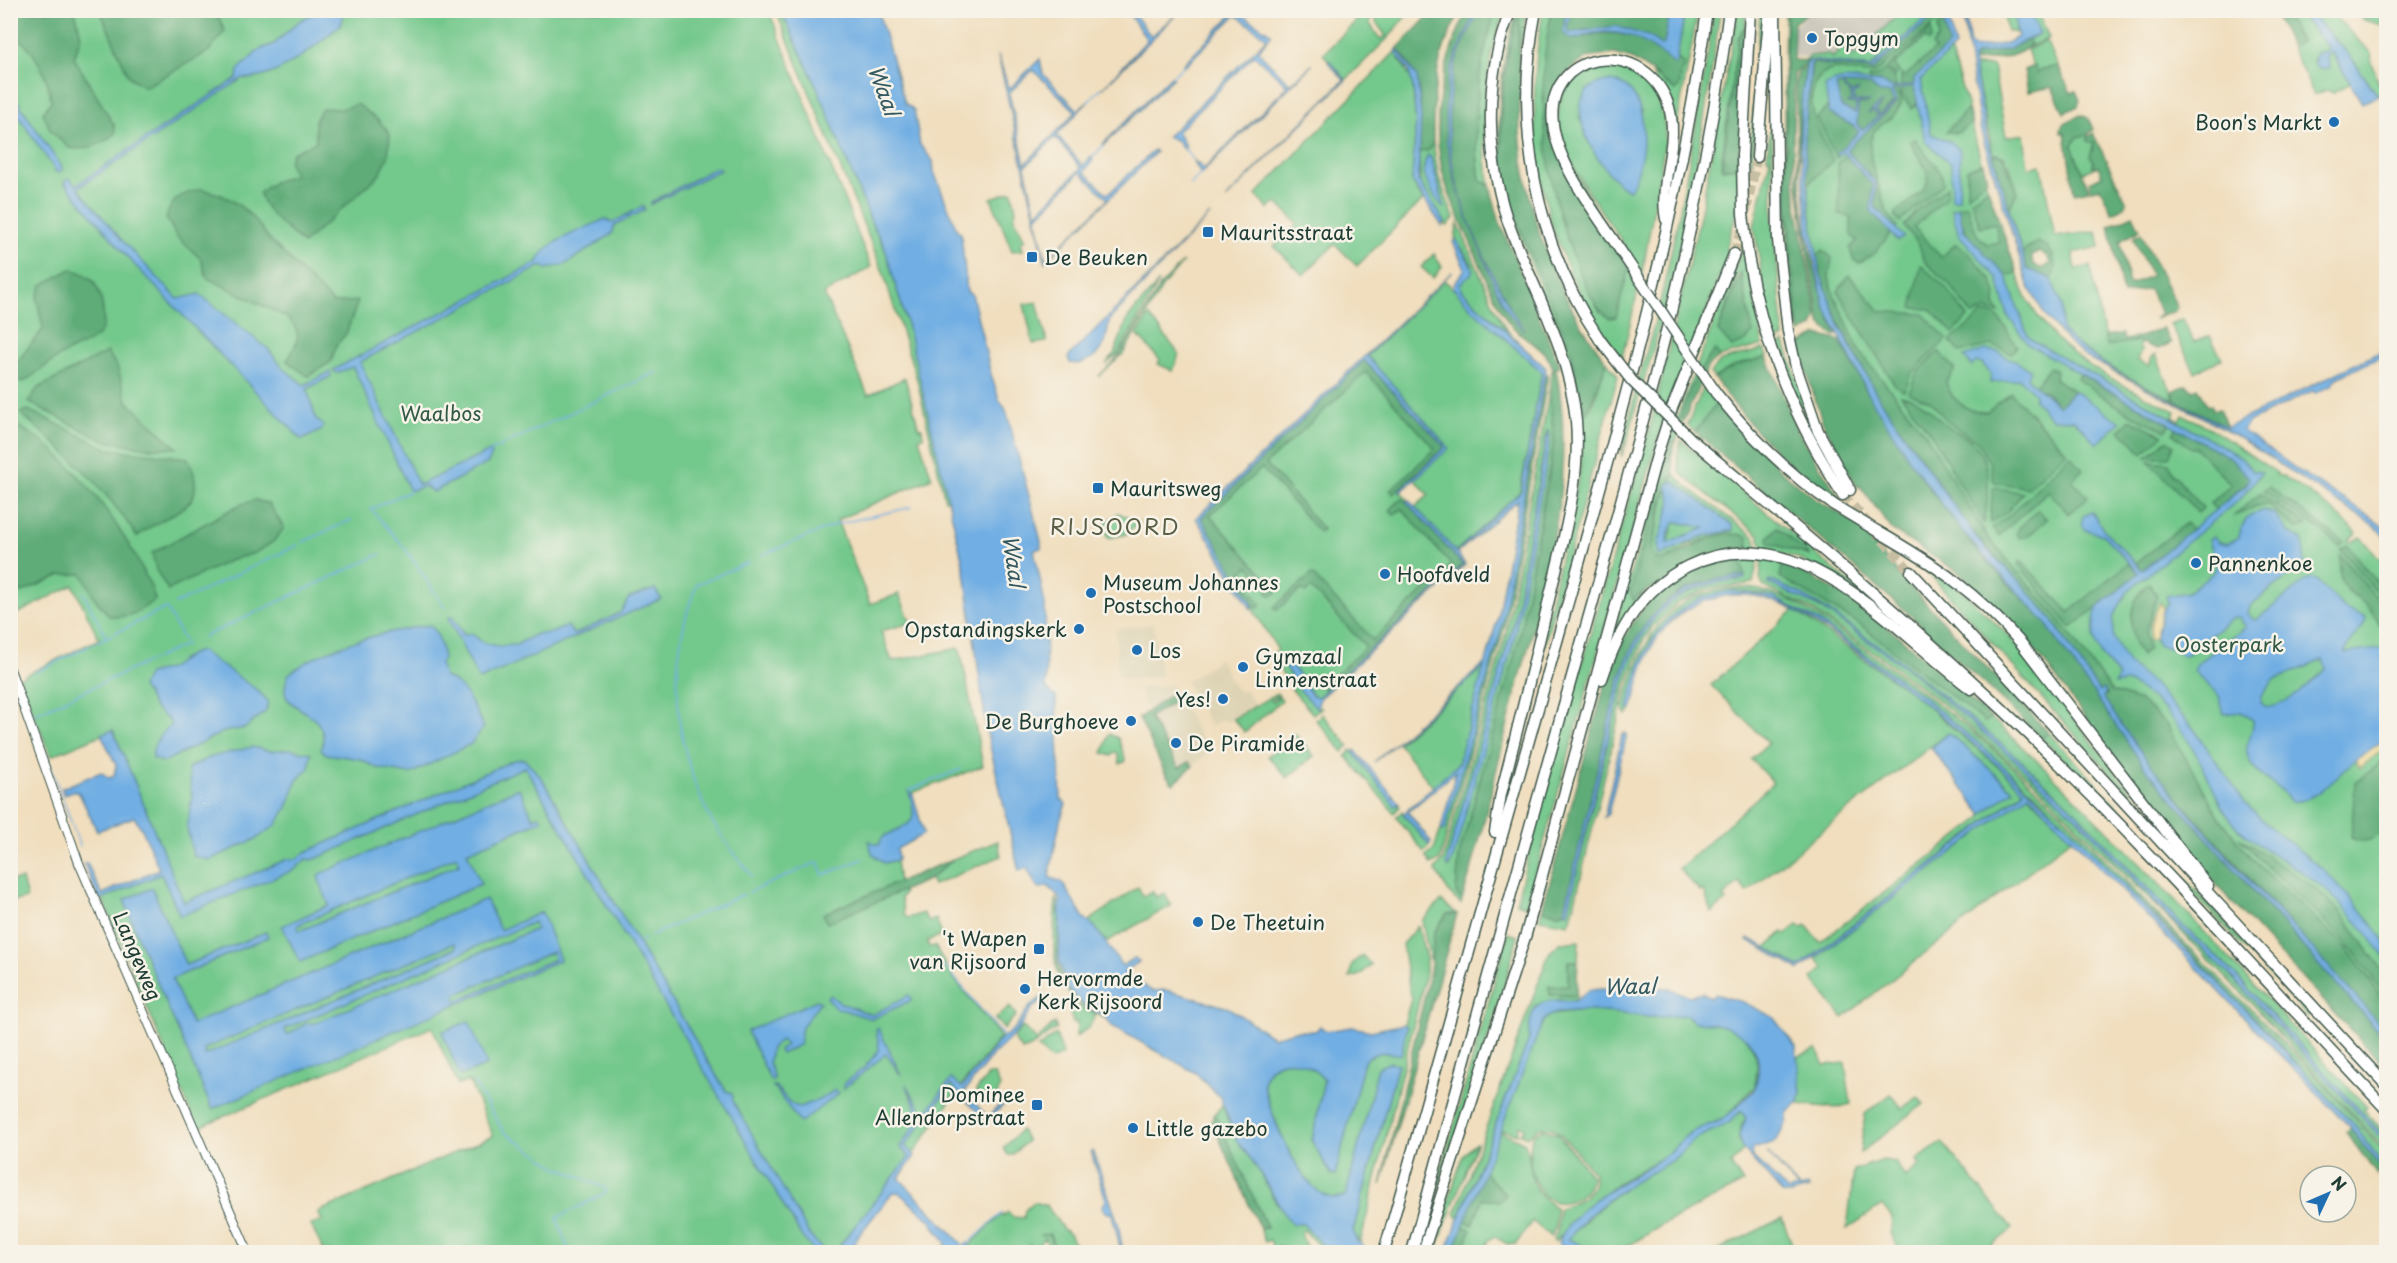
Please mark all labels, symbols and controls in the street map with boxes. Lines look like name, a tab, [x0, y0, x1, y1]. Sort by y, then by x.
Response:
place label: Topgym	[1824, 23, 1899, 53]
marker: Topgym	[1805, 31, 1819, 45]
water label: Waal	[861, 60, 910, 123]
place label: Boon's Markt	[2195, 107, 2322, 137]
marker: Boon's Markt	[2327, 115, 2341, 129]
place label: Mauritsstraat	[1220, 217, 1353, 247]
marker: Mauritsstraat	[1201, 225, 1215, 239]
place label: De Beuken	[1044, 242, 1148, 272]
marker: De Beuken	[1025, 250, 1039, 264]
park label: Waalbos	[401, 398, 481, 428]
place label: Mauritsweg	[1110, 473, 1222, 503]
marker: Mauritsweg	[1091, 481, 1105, 495]
district label: RIJSOORD	[1050, 509, 1180, 542]
water label: Waal	[996, 533, 1035, 592]
place label: Pannenkoe	[2208, 548, 2313, 578]
marker: Pannenkoe	[2189, 556, 2203, 570]
place label: Hoofdveld	[1397, 559, 1490, 589]
place label: Museum Johannes Postschool	[1103, 567, 1279, 620]
marker: Hoofdveld	[1378, 567, 1392, 581]
marker: Museum Johannes Postschool	[1084, 586, 1098, 600]
place label: Opstandingskerk	[904, 614, 1067, 644]
marker: Opstandingskerk	[1072, 622, 1086, 636]
park label: Oosterpark	[2174, 629, 2284, 659]
place label: Los	[1149, 635, 1181, 665]
place label: Gymzaal Linnenstraat	[1255, 641, 1377, 694]
marker: Los	[1130, 643, 1144, 657]
marker: Gymzaal Linnenstraat	[1236, 660, 1250, 674]
place label: Yes!	[1175, 684, 1211, 714]
marker: Yes!	[1216, 692, 1230, 706]
place label: De Burghoeve	[985, 706, 1119, 736]
marker: De Burghoeve	[1124, 714, 1138, 728]
place label: De Piramide	[1188, 728, 1305, 758]
marker: De Piramide	[1169, 736, 1183, 750]
street label: Langeweg	[106, 907, 170, 1005]
place label: De Theetuin	[1210, 907, 1325, 937]
marker: De Theetuin	[1191, 915, 1205, 929]
place label: 't Wapen van Rijsoord	[909, 923, 1027, 976]
marker: 't Wapen van Rijsoord	[1032, 942, 1046, 956]
place label: Hervormde Kerk Rijsoord	[1037, 963, 1163, 1016]
water label: Waal	[1604, 968, 1659, 1001]
marker: Hervormde Kerk Rijsoord	[1018, 982, 1032, 996]
place label: Dominee Allendorpstraat	[875, 1079, 1025, 1132]
marker: Dominee Allendorpstraat	[1030, 1098, 1044, 1112]
place label: Little gazebo	[1145, 1113, 1268, 1143]
marker: Little gazebo	[1126, 1121, 1140, 1135]
north arrow	[2298, 1164, 2358, 1224]
text: N	[2326, 1170, 2353, 1196]

